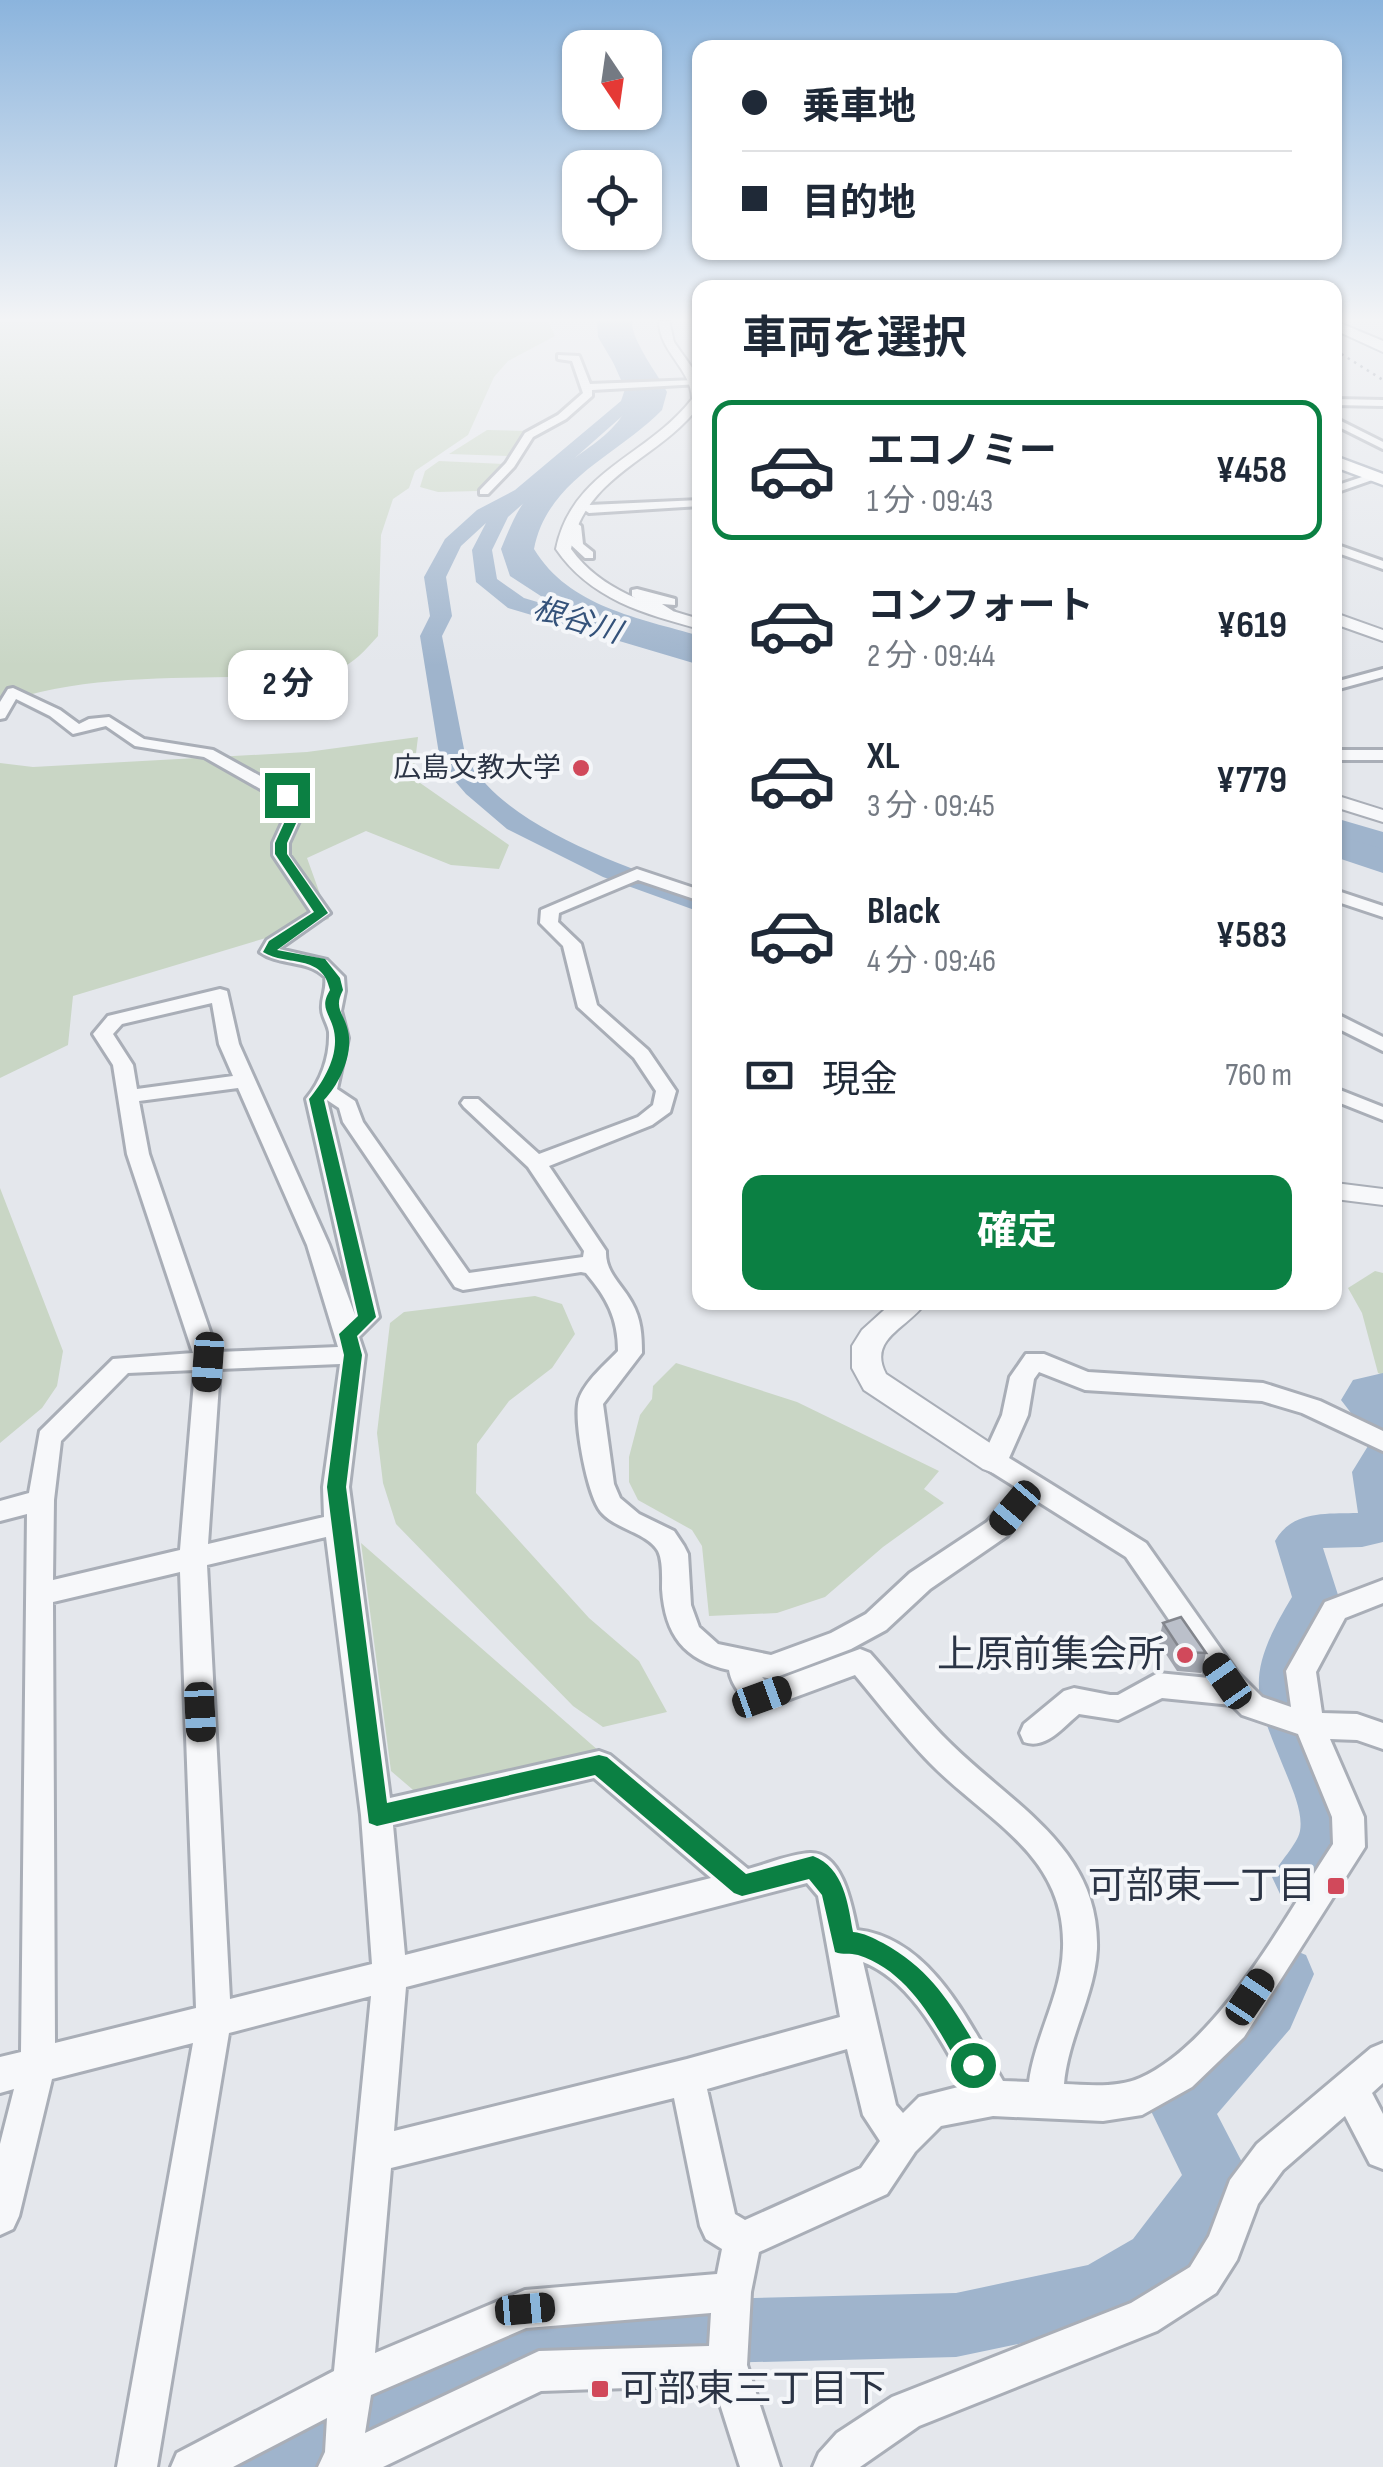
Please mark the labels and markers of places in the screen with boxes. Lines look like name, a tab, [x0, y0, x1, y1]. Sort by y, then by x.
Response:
place label: 広島文教大学	[393, 752, 561, 785]
marker: 広島文教大学	[570, 757, 592, 779]
place label: 上原前集会所	[937, 1633, 1165, 1678]
marker: 上原前集会所	[1174, 1644, 1196, 1666]
place label: 可部東一丁目	[1088, 1864, 1316, 1909]
marker: 可部東一丁目	[1325, 1875, 1347, 1897]
place label: 可部東三丁目下	[620, 2367, 886, 2412]
marker: 可部東三丁目下	[589, 2378, 611, 2400]

